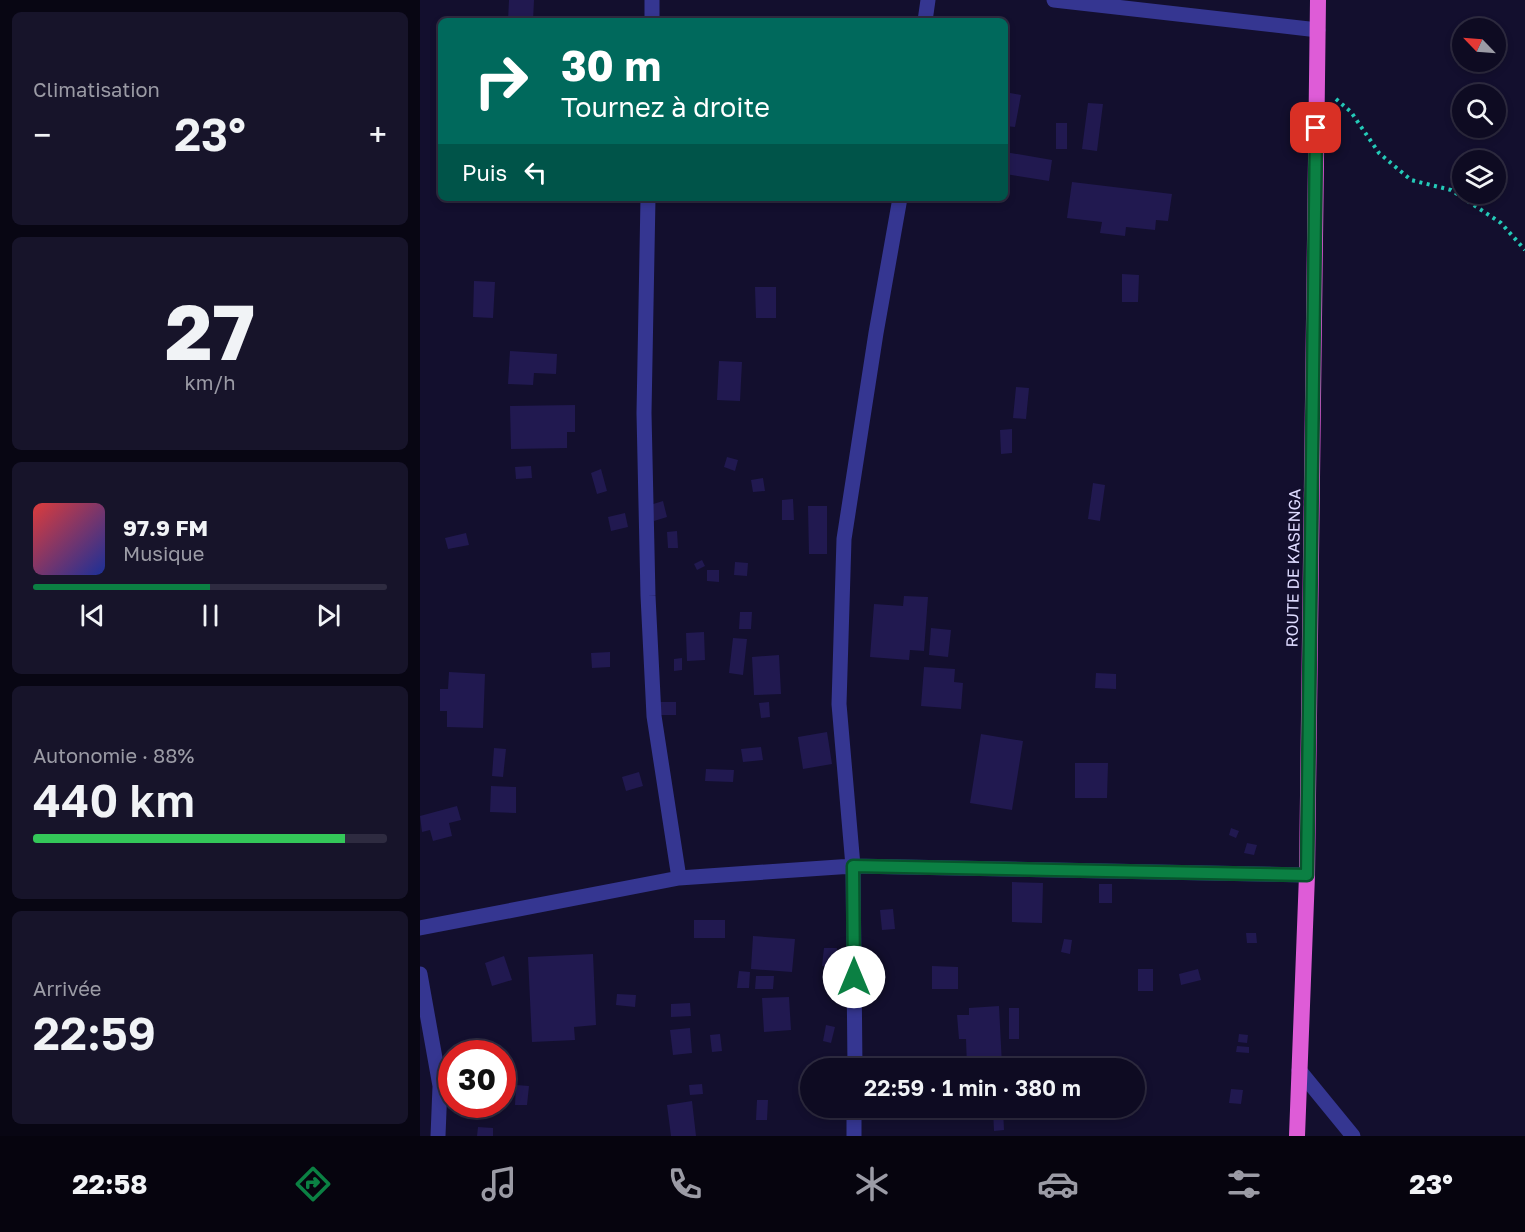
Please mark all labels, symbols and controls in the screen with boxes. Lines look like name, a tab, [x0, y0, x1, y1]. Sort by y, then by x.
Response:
north arrow	[1452, 18, 1506, 72]
map controls	[1452, 18, 1506, 204]
text: 30 m	[561, 40, 661, 90]
icon: right	[462, 42, 540, 120]
text: Climatisation	[33, 77, 160, 101]
button: search	[1452, 84, 1506, 138]
text: Tournez à droite	[561, 91, 770, 123]
pin	[1290, 102, 1341, 153]
text: 23°	[174, 107, 246, 161]
icon: arrive	[1299, 111, 1332, 144]
text: −	[33, 115, 51, 154]
text: +	[369, 115, 387, 154]
button: layers	[1452, 150, 1506, 204]
icon: left	[519, 156, 552, 189]
text: Puis	[462, 159, 507, 186]
text: 27	[165, 284, 255, 377]
text: km/h	[185, 370, 235, 394]
street label: ROUTE DE KASENGA	[1282, 488, 1304, 648]
text: 97.9 FM	[123, 514, 208, 541]
text: Musique	[123, 541, 204, 565]
icon: previous	[76, 599, 109, 632]
icon: pause	[194, 599, 227, 632]
icon: next	[312, 599, 345, 632]
text: Autonomie · 88%	[33, 743, 194, 767]
text: 440 km	[33, 773, 195, 827]
position arrow	[822, 945, 886, 1009]
text: Arrivée	[33, 976, 101, 1000]
text: 22:59	[33, 1006, 156, 1060]
speed limit sign: 30	[438, 1040, 516, 1118]
text: 22:59 · 1 min · 380 m	[864, 1074, 1081, 1101]
icon: directions	[292, 1163, 334, 1205]
icon: music	[478, 1163, 520, 1205]
icon: phone	[664, 1163, 706, 1205]
icon: climate	[851, 1163, 893, 1205]
icon: car	[1037, 1163, 1079, 1205]
icon: filters	[1223, 1163, 1265, 1205]
text: 22:58	[72, 1168, 147, 1200]
text: 23°	[1409, 1168, 1453, 1200]

